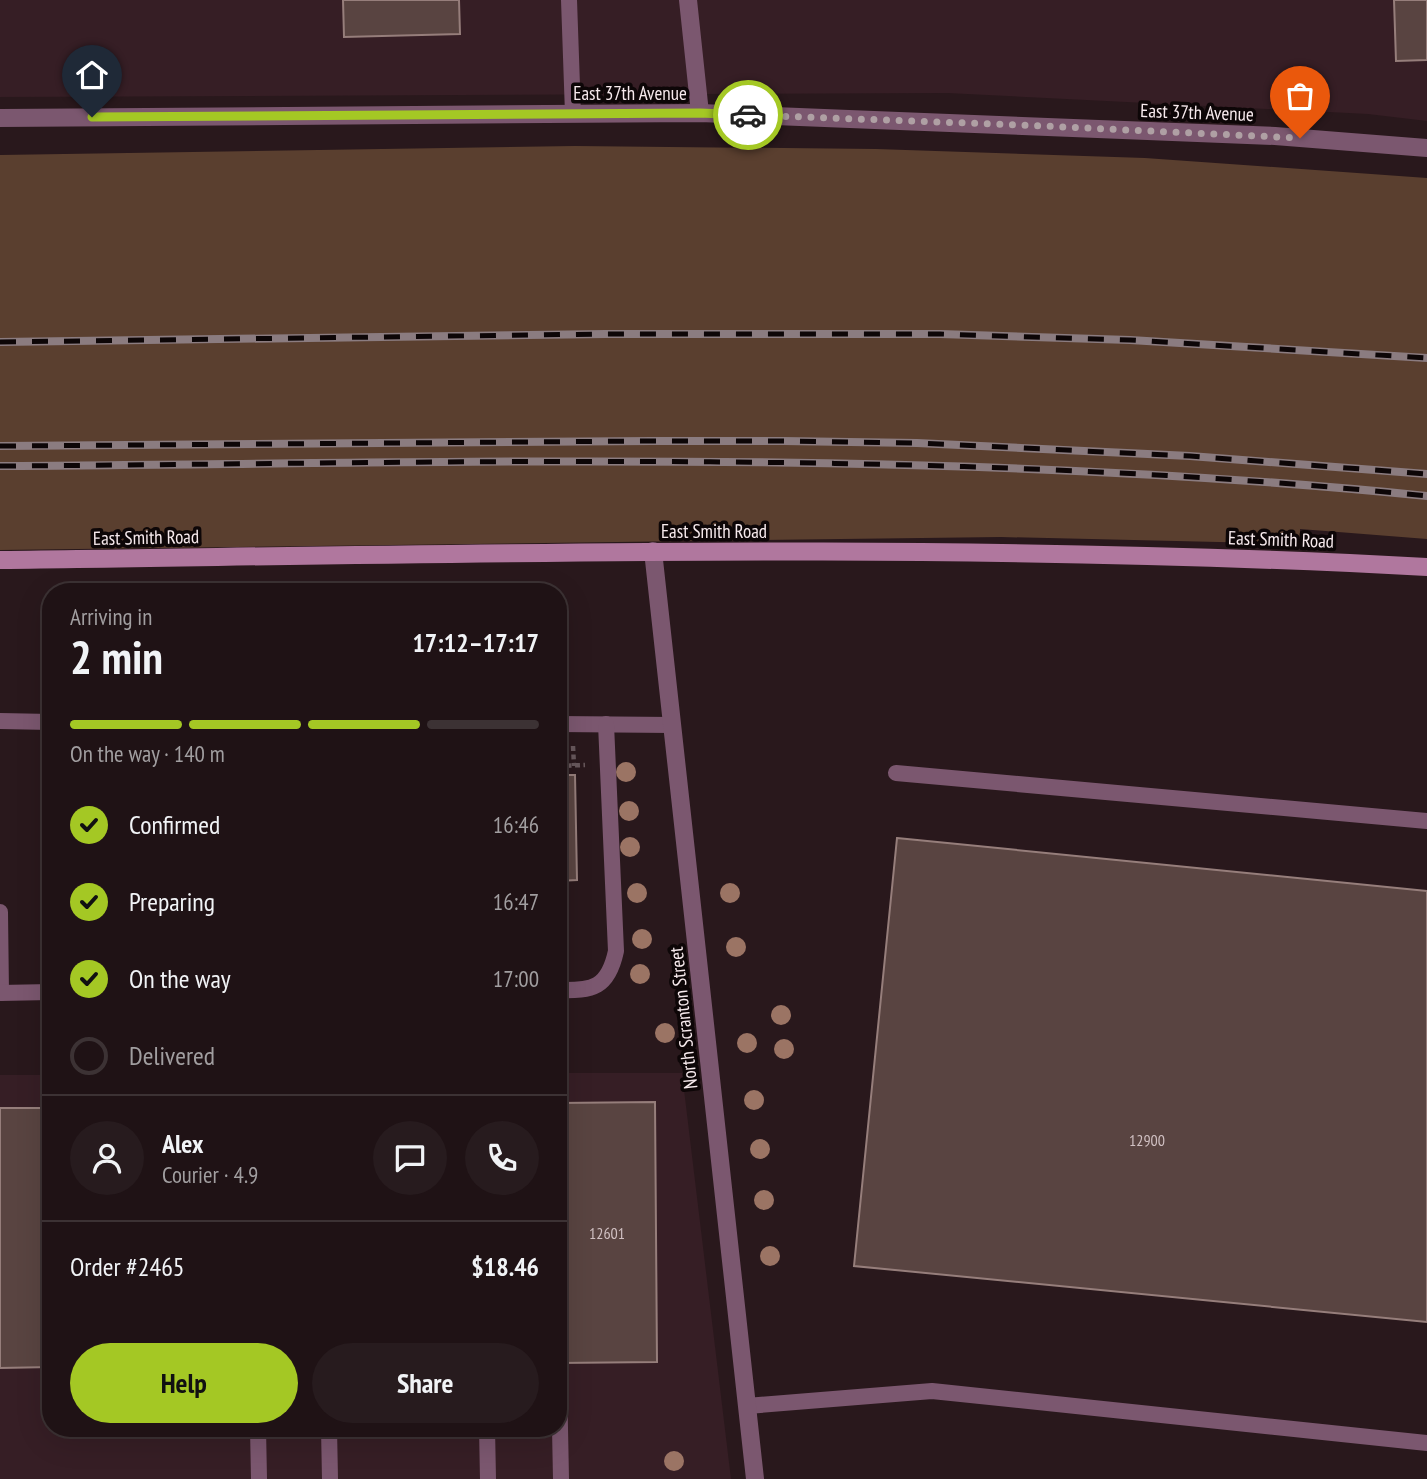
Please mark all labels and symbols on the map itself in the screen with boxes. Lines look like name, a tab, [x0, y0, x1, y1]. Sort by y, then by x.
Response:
pin	[62, 45, 122, 117]
pin	[1270, 66, 1330, 138]
courier	[713, 80, 783, 150]
street label: East 37th Avenue	[573, 81, 687, 105]
street label: East 37th Avenue	[1140, 98, 1254, 126]
street label: East Smith Road	[661, 519, 767, 543]
street label: East Smith Road	[93, 524, 199, 550]
street label: East Smith Road	[1228, 525, 1334, 553]
street label: North Scranton Street	[664, 945, 702, 1090]
house number: 12900	[1129, 1130, 1165, 1150]
house number: 12601	[589, 1223, 625, 1243]

